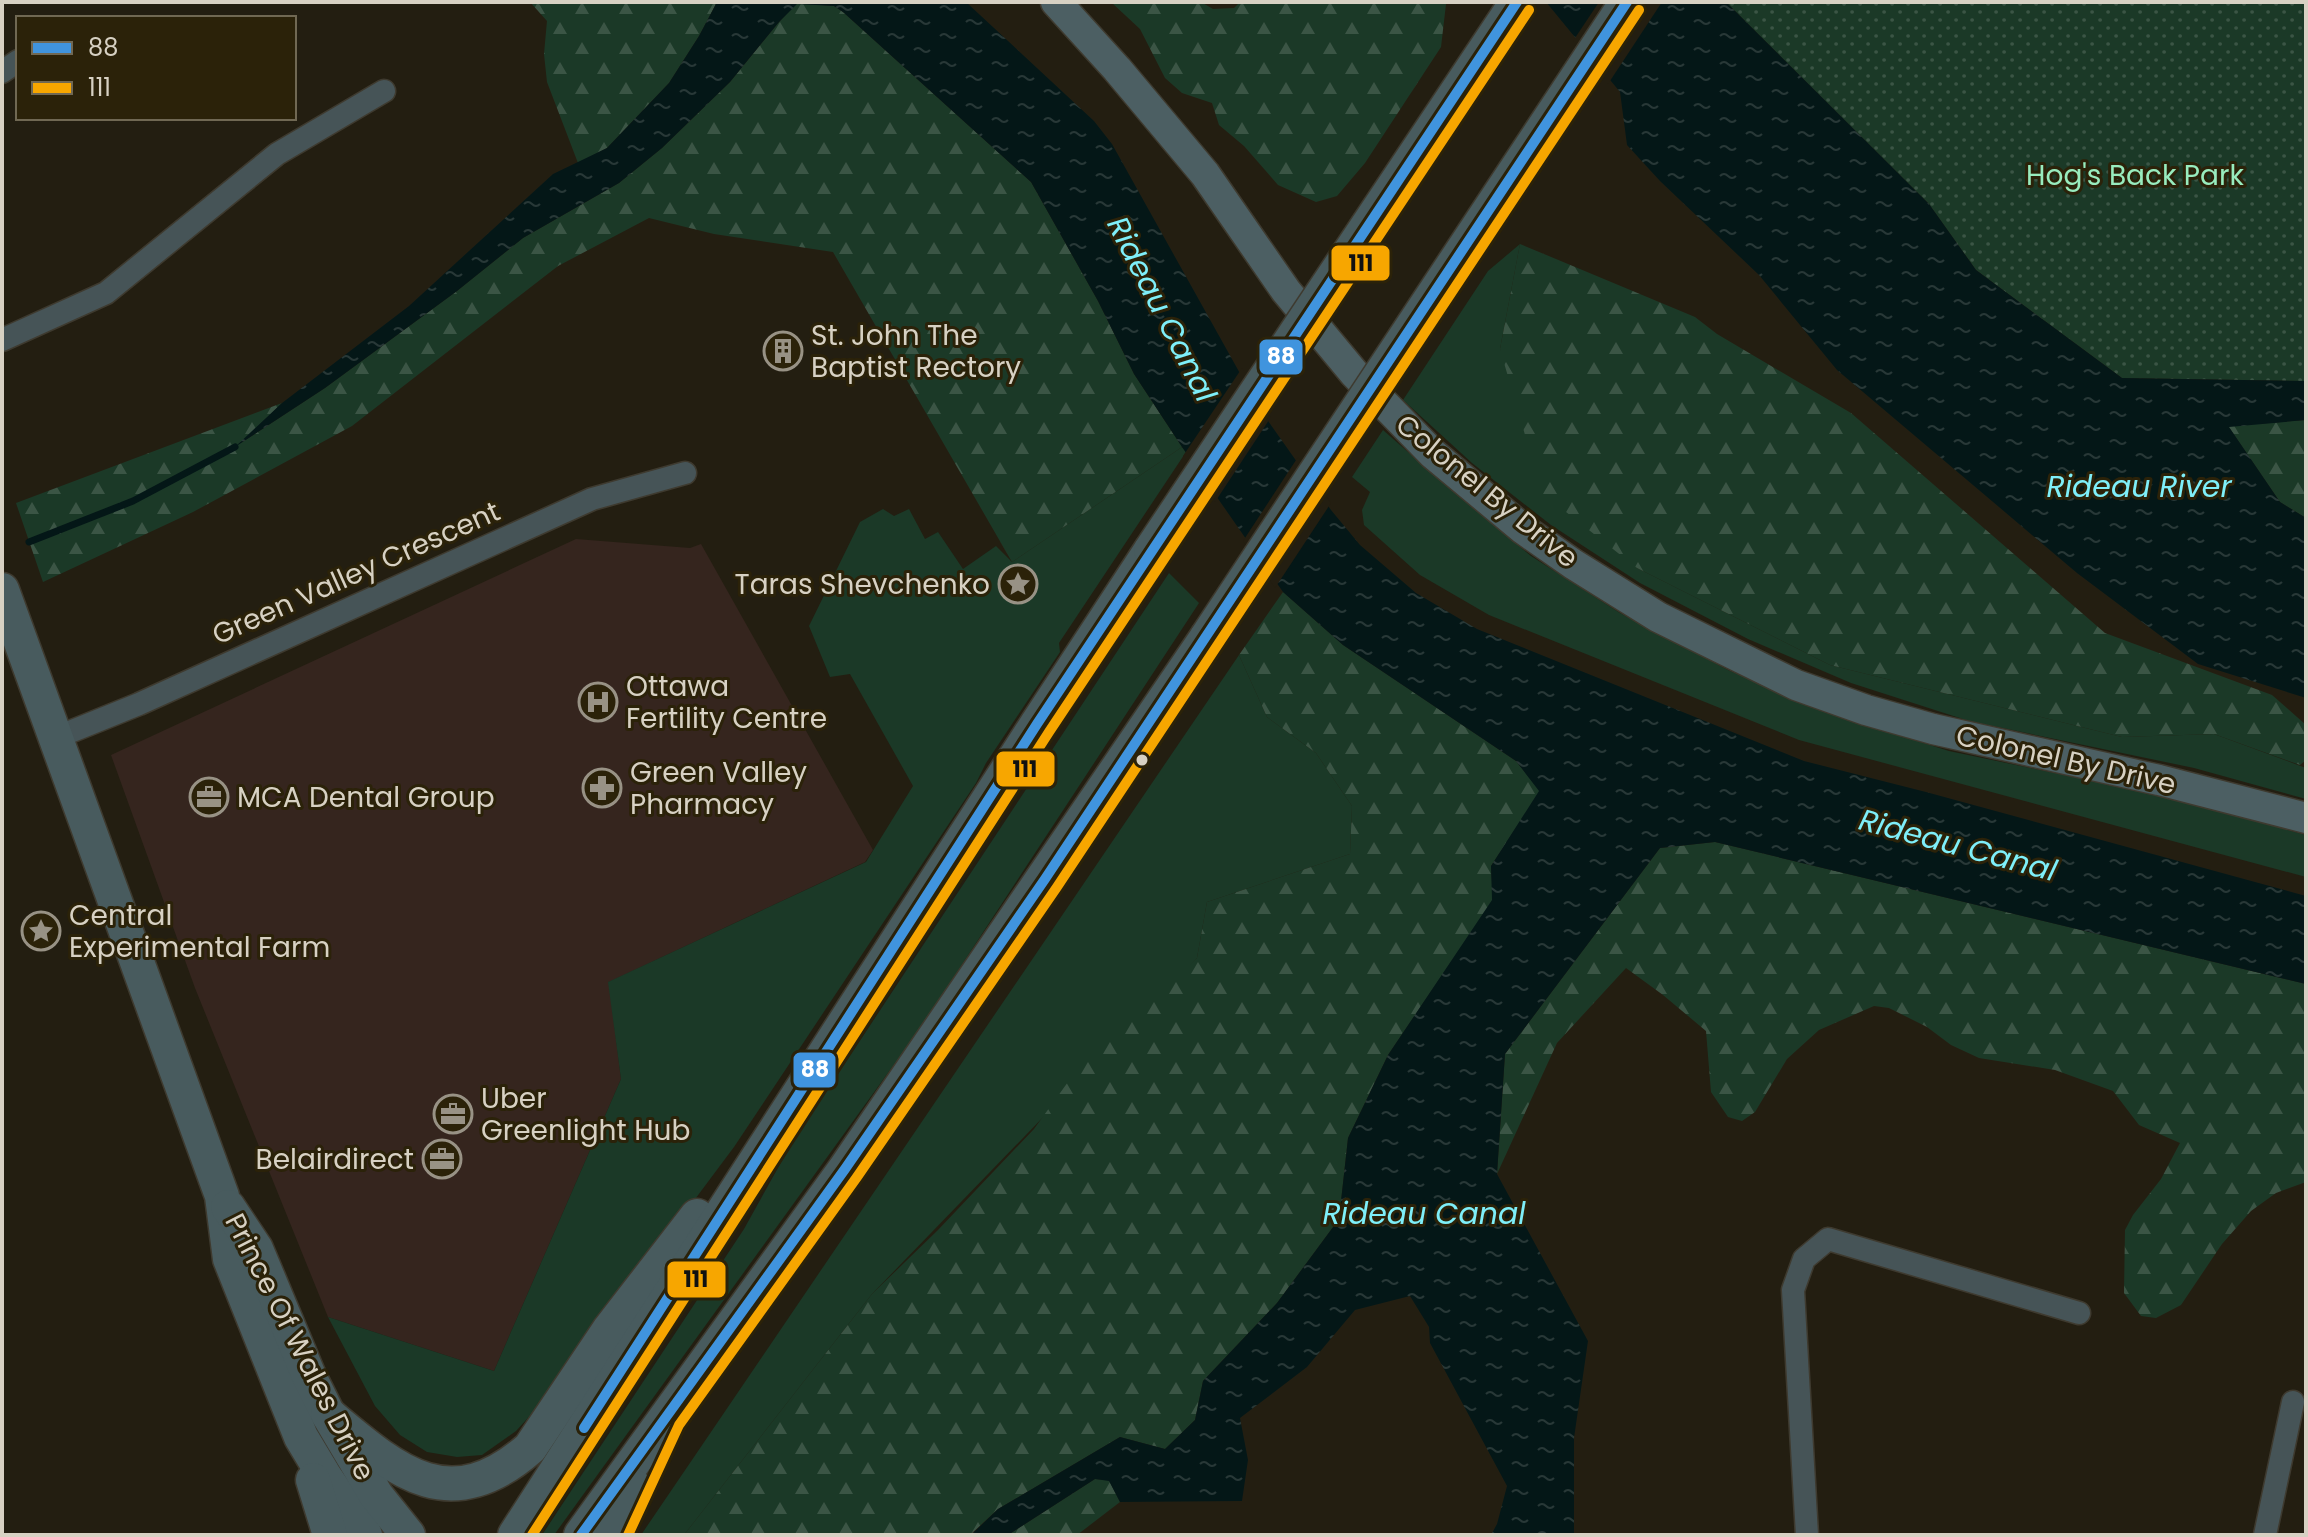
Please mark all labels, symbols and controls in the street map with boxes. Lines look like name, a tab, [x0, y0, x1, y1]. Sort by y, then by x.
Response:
legend	[16, 16, 296, 120]
text: 88	[88, 31, 118, 64]
text: 111	[88, 71, 111, 104]
park label: Hog's Back Park	[2026, 156, 2244, 195]
water label: Rideau Canal	[1097, 209, 1228, 410]
line badge: 111	[1330, 244, 1391, 282]
text: 111	[1349, 248, 1373, 279]
place label: St. John The Baptist Rectory	[811, 316, 1021, 387]
building icon: St. John The Baptist Rectory	[762, 330, 804, 372]
line badge: 88	[1258, 338, 1304, 376]
text: 88	[1267, 341, 1295, 372]
street label: Colonel By Drive	[1387, 405, 1587, 577]
water label: Rideau River	[2046, 465, 2232, 508]
street label: Green Valley Crescent	[206, 492, 506, 654]
place icon: Taras Shevchenko	[997, 563, 1039, 605]
place label: Taras Shevchenko	[734, 565, 990, 604]
place label: Ottawa Fertility Centre	[626, 667, 827, 738]
hospital icon: Ottawa Fertility Centre	[577, 681, 619, 723]
street label: Colonel By Drive	[1952, 716, 2180, 804]
line badge: 111	[995, 750, 1056, 788]
unlabelled marker	[1134, 752, 1150, 768]
place label: Green Valley Pharmacy	[630, 753, 807, 824]
text: 111	[1013, 754, 1037, 785]
pharmacy icon: Green Valley Pharmacy	[581, 767, 623, 809]
office icon: MCA Dental Group	[188, 776, 230, 818]
place label: MCA Dental Group	[237, 778, 495, 817]
water label: Rideau Canal	[1854, 798, 2062, 892]
place label: Central Experimental Farm	[69, 896, 330, 967]
place icon: Central Experimental Farm	[20, 910, 62, 952]
line badge: 88	[792, 1051, 837, 1089]
text: 88	[801, 1054, 829, 1085]
place label: Uber Greenlight Hub	[481, 1079, 690, 1150]
office icon: Uber Greenlight Hub	[432, 1093, 474, 1135]
office icon: Belairdirect	[421, 1138, 463, 1180]
place label: Belairdirect	[256, 1140, 414, 1179]
water label: Rideau Canal	[1322, 1192, 1526, 1235]
street label: Prince Of Wales Drive	[216, 1207, 384, 1487]
line badge: 111	[666, 1260, 727, 1299]
text: 111	[684, 1264, 708, 1295]

